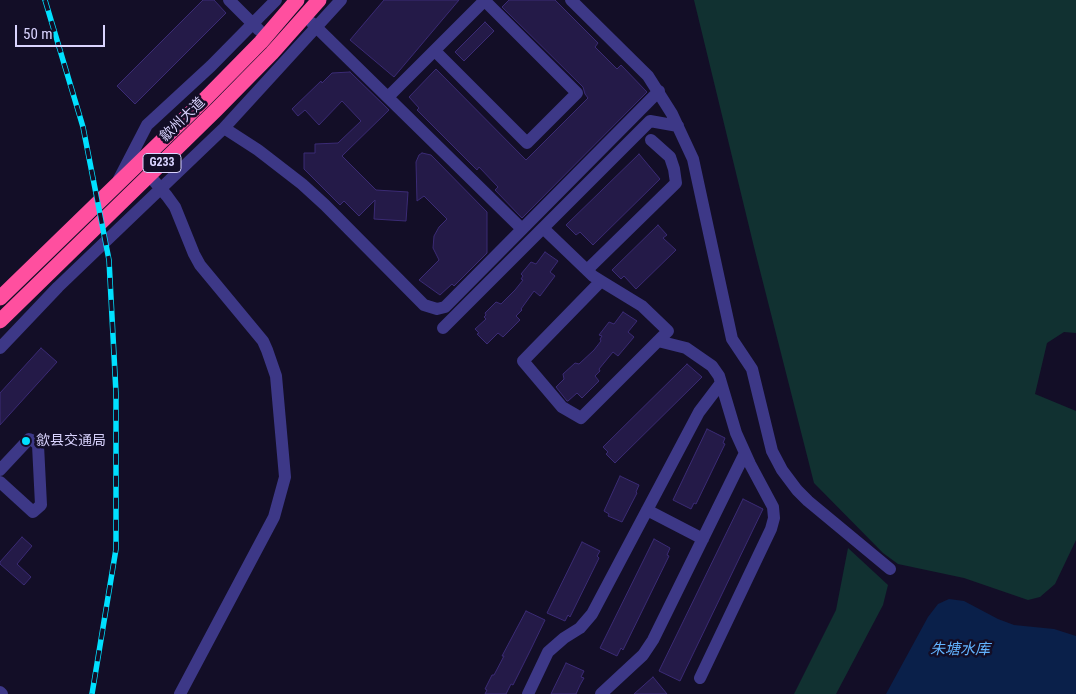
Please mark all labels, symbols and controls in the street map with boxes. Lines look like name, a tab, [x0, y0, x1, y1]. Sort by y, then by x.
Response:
scale bar	[18, 15, 108, 47]
text: 50 m	[23, 25, 53, 43]
street label: 歙州大道	[157, 95, 209, 145]
road number: G233	[143, 154, 181, 172]
place label: 歙县交通局	[36, 433, 106, 449]
marker: 歙县交通局	[20, 435, 32, 447]
water label: 朱塘水库	[930, 641, 990, 659]

